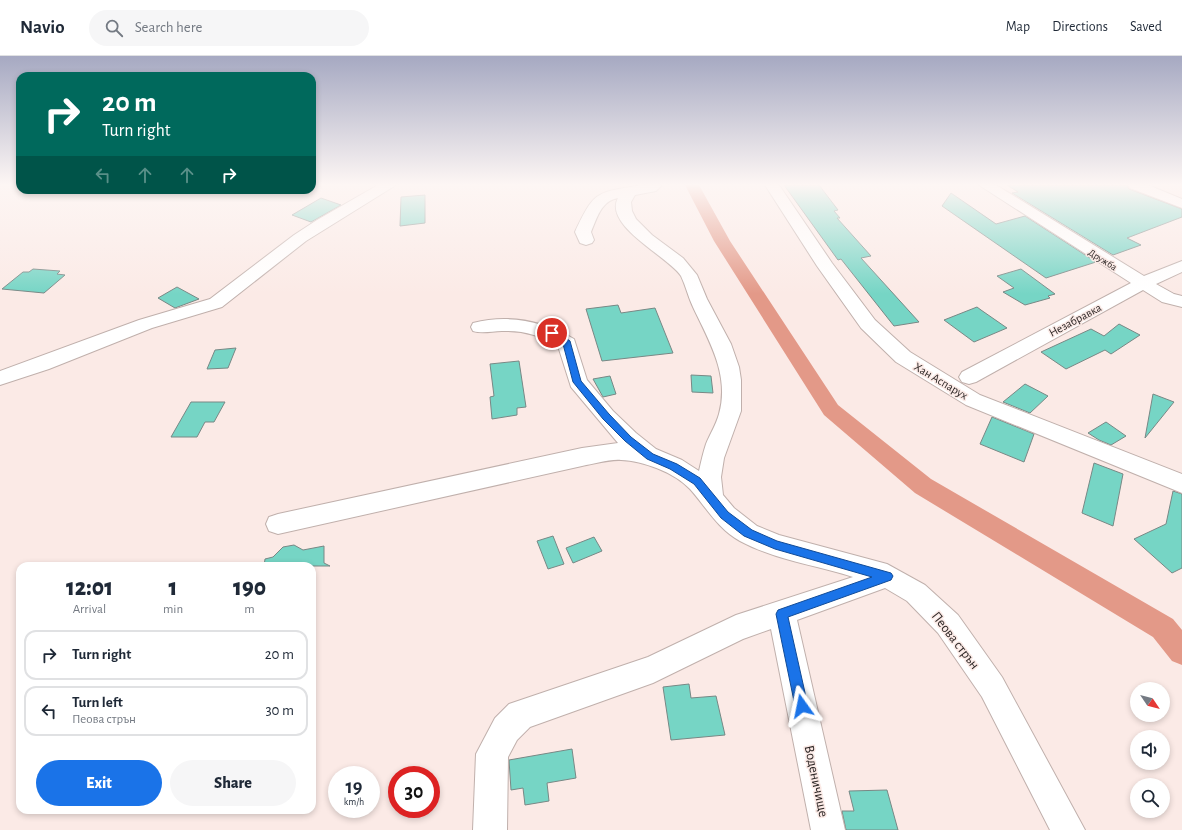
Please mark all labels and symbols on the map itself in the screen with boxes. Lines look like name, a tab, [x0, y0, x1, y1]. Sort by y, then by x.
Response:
street label: Дружба	[1086, 247, 1119, 273]
street label: Незабравка	[1047, 301, 1104, 339]
pin	[535, 316, 569, 350]
street label: Хан Аспарух	[911, 360, 971, 403]
street label: Пеова стрън	[929, 609, 982, 672]
north arrow	[1130, 682, 1170, 722]
position arrow	[781, 685, 823, 727]
street label: Воденичище	[802, 744, 830, 818]
speed limit sign: 30	[388, 766, 440, 818]

